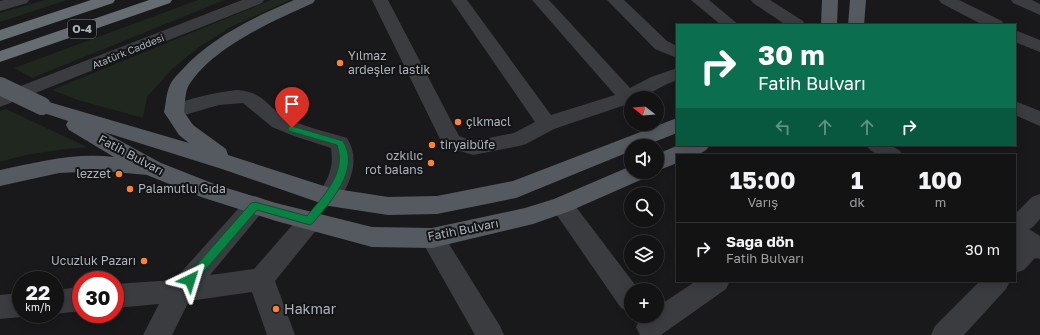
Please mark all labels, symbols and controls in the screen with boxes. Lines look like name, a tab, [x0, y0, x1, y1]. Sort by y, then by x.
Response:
road number: O-4	[68, 20, 96, 38]
street label: Atatürk Caddesi	[90, 31, 166, 71]
text: 30 m	[758, 38, 825, 71]
icon: right	[692, 40, 744, 92]
place label: Yılmaz ardeşler lastik	[348, 48, 430, 77]
marker: Yılmaz ardeşler lastik	[335, 58, 345, 68]
text: Fatih Bulvarı	[758, 72, 866, 94]
pin	[275, 87, 309, 128]
north arrow	[624, 91, 664, 131]
map controls	[624, 91, 664, 323]
icon: arrive	[281, 93, 303, 115]
place label: çlkmacl	[466, 114, 511, 129]
icon: left	[772, 116, 794, 138]
icon: ahead	[814, 116, 836, 138]
icon: ahead	[856, 116, 878, 138]
icon: right	[898, 116, 920, 138]
marker: çlkmacl	[453, 117, 463, 127]
street label: Fatih Bulvarı	[96, 131, 167, 178]
place label: tiryaibüfe	[440, 137, 495, 152]
button: sound	[624, 139, 664, 179]
marker: tiryaibüfe	[427, 140, 437, 150]
place label: ozkılıc rot balans	[365, 148, 423, 177]
marker: ozkılıc rot balans	[426, 158, 436, 168]
text: 15:00	[730, 165, 796, 194]
text: 1	[851, 165, 863, 194]
text: 100	[919, 165, 962, 194]
place label: lezzet	[76, 166, 111, 181]
marker: lezzet	[114, 169, 124, 179]
place label: Palamutlu Gıda	[138, 181, 226, 196]
marker: Palamutlu Gıda	[125, 184, 135, 194]
button: search	[624, 187, 664, 227]
text: Varış	[747, 194, 778, 210]
text: dk	[849, 194, 865, 210]
text: m	[935, 194, 946, 210]
street label: Fatih Bulvarı	[426, 215, 500, 244]
text: Sağa dön	[726, 232, 794, 250]
button: layers	[624, 235, 664, 275]
icon: right	[692, 238, 714, 260]
text: 30 m	[965, 240, 1000, 258]
text: Fatih Bulvarı	[726, 250, 804, 266]
place label: Ucuzluk Pazarı	[51, 253, 136, 268]
marker: Ucuzluk Pazarı	[139, 256, 149, 266]
position arrow	[169, 259, 211, 301]
speed limit sign: 30	[72, 271, 124, 323]
text: 22	[26, 280, 50, 304]
button: +	[624, 283, 664, 323]
place label: Hakmar	[284, 300, 337, 317]
text: km/h	[25, 301, 51, 313]
marker: Hakmar	[271, 304, 281, 314]

